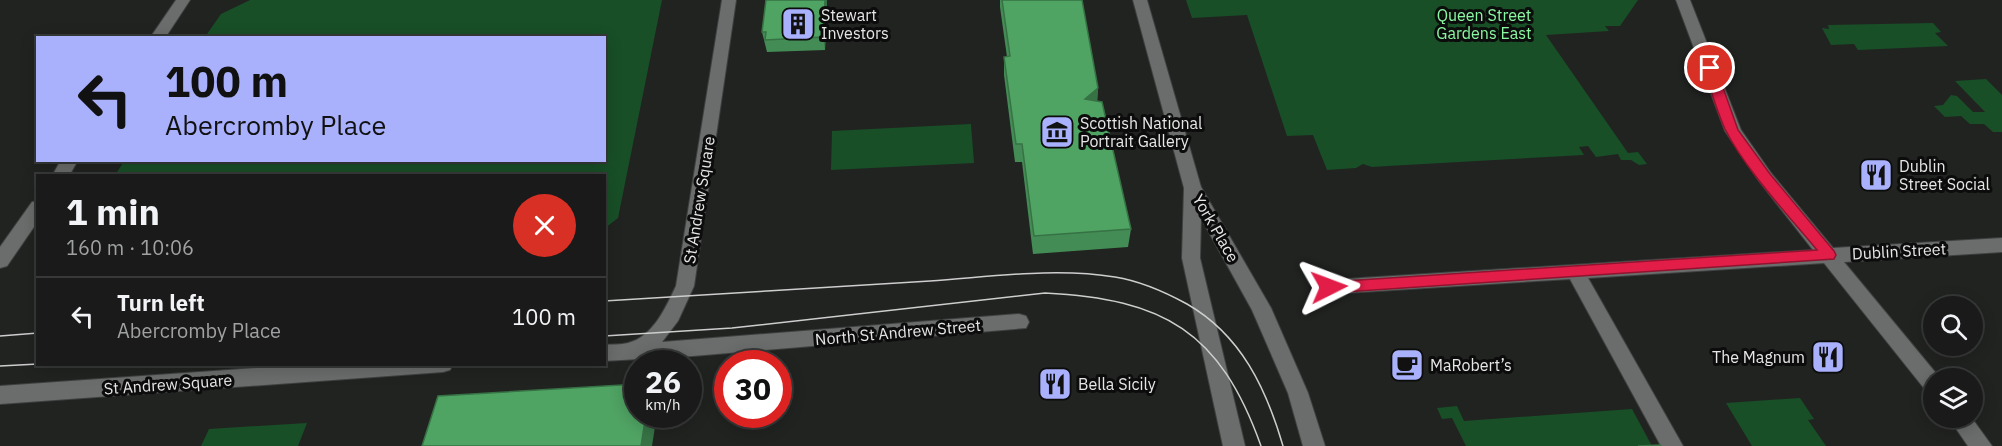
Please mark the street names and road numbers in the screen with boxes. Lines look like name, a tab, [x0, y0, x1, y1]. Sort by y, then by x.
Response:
street label: St Andrew Square	[679, 135, 719, 265]
street label: York Place	[1189, 190, 1244, 266]
street label: Dublin Street	[1851, 239, 1947, 263]
street label: North St Andrew Street	[814, 315, 982, 349]
street label: St Andrew Square	[103, 370, 233, 398]

